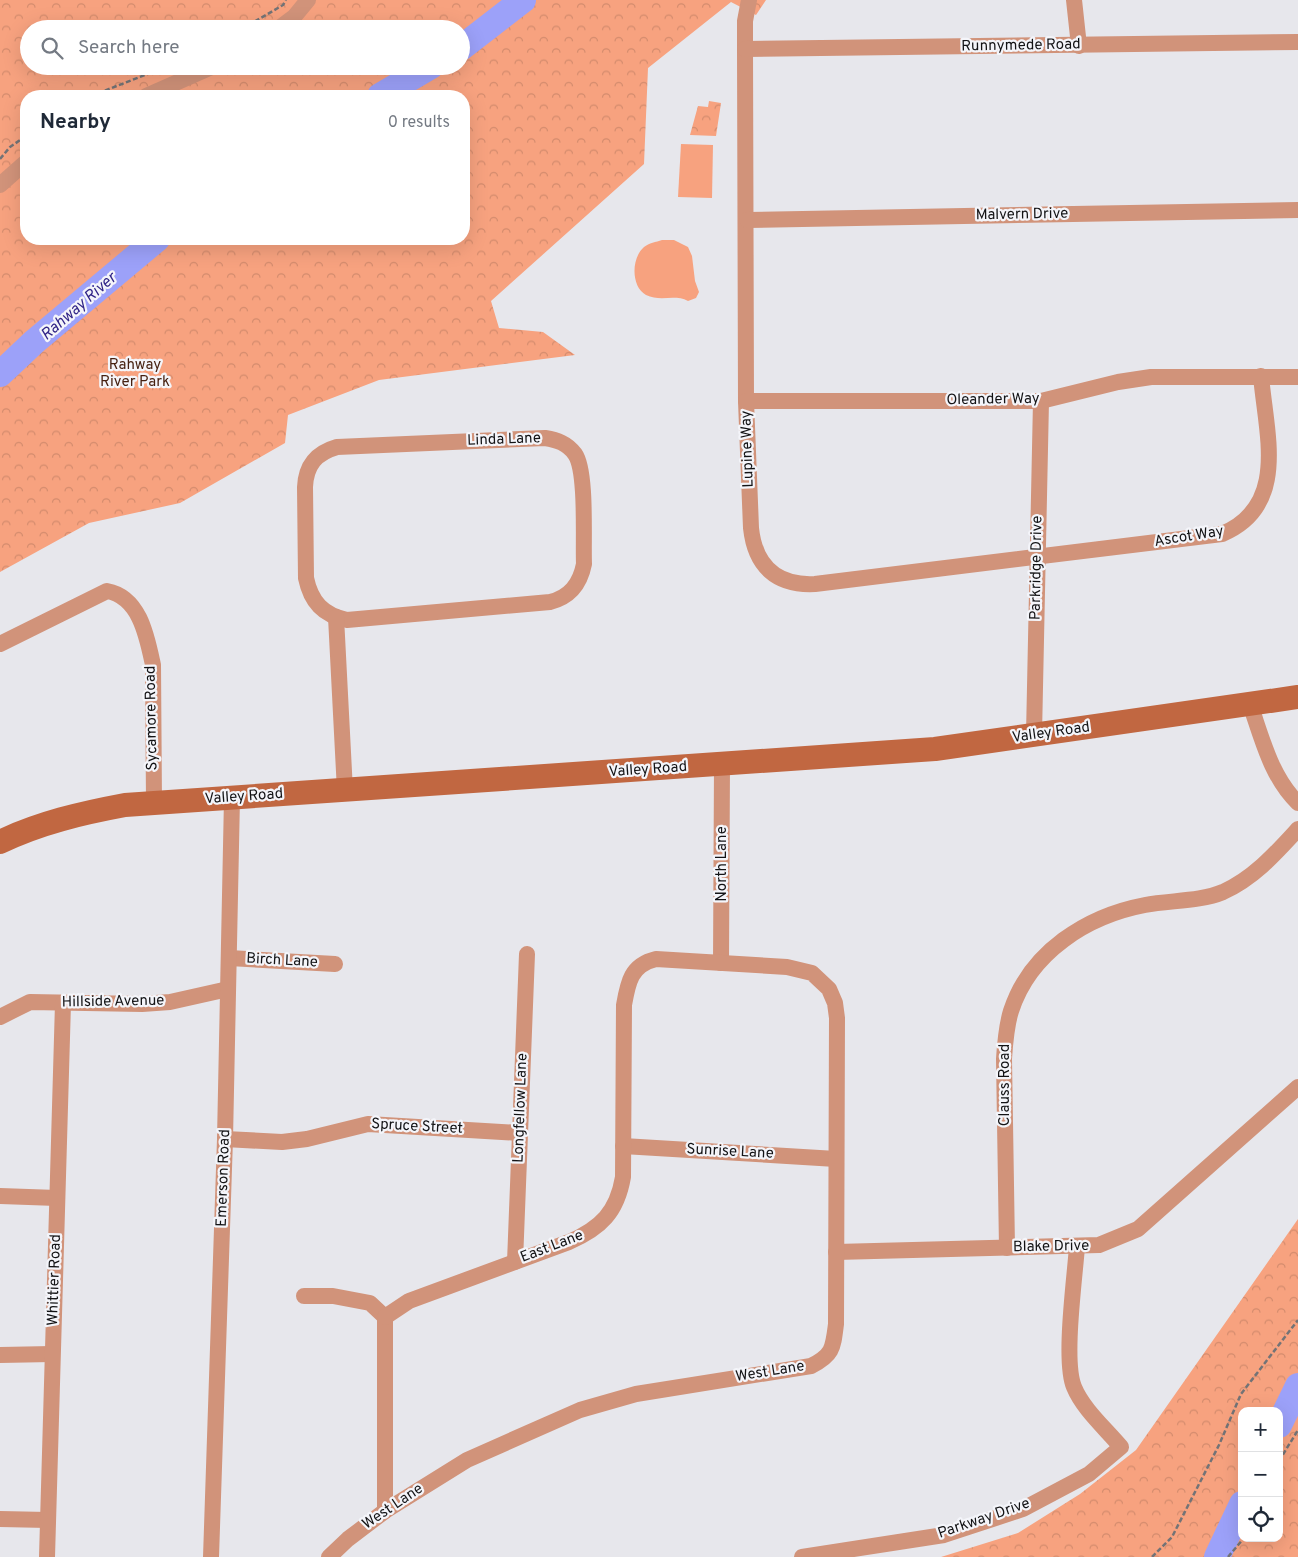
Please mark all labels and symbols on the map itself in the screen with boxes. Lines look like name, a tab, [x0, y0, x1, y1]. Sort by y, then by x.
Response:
street label: Runnymede Road	[961, 35, 1081, 57]
street label: Malvern Drive	[976, 205, 1068, 225]
water label: Rahway River	[37, 267, 122, 345]
park label: Rahway River Park	[100, 356, 170, 392]
street label: Oleander Way	[946, 390, 1040, 410]
street label: Lupine Way	[737, 410, 759, 488]
street label: Linda Lane	[467, 429, 541, 451]
street label: Parkridge Drive	[1027, 516, 1047, 620]
street label: Ascot Way	[1153, 522, 1225, 552]
street label: Sycamore Road	[142, 665, 162, 771]
street label: Valley Road	[1011, 718, 1091, 748]
street label: Valley Road	[608, 758, 688, 782]
street label: Valley Road	[204, 785, 284, 809]
street label: North Lane	[713, 826, 732, 902]
street label: Birch Lane	[246, 950, 318, 972]
street label: Hillside Avenue	[62, 992, 164, 1012]
street label: Clauss Road	[996, 1044, 1015, 1126]
street label: Longfellow Lane	[510, 1053, 532, 1163]
street label: Spruce Street	[371, 1115, 463, 1139]
street label: Emerson Road	[213, 1129, 235, 1227]
street label: Sunrise Lane	[686, 1140, 774, 1164]
street label: East Lane	[518, 1226, 586, 1268]
street label: Whittier Road	[44, 1234, 66, 1326]
street label: Blake Drive	[1013, 1237, 1089, 1257]
street label: West Lane	[734, 1357, 806, 1387]
street label: West Lane	[359, 1480, 427, 1534]
street label: Parkway Drive	[935, 1494, 1033, 1544]

